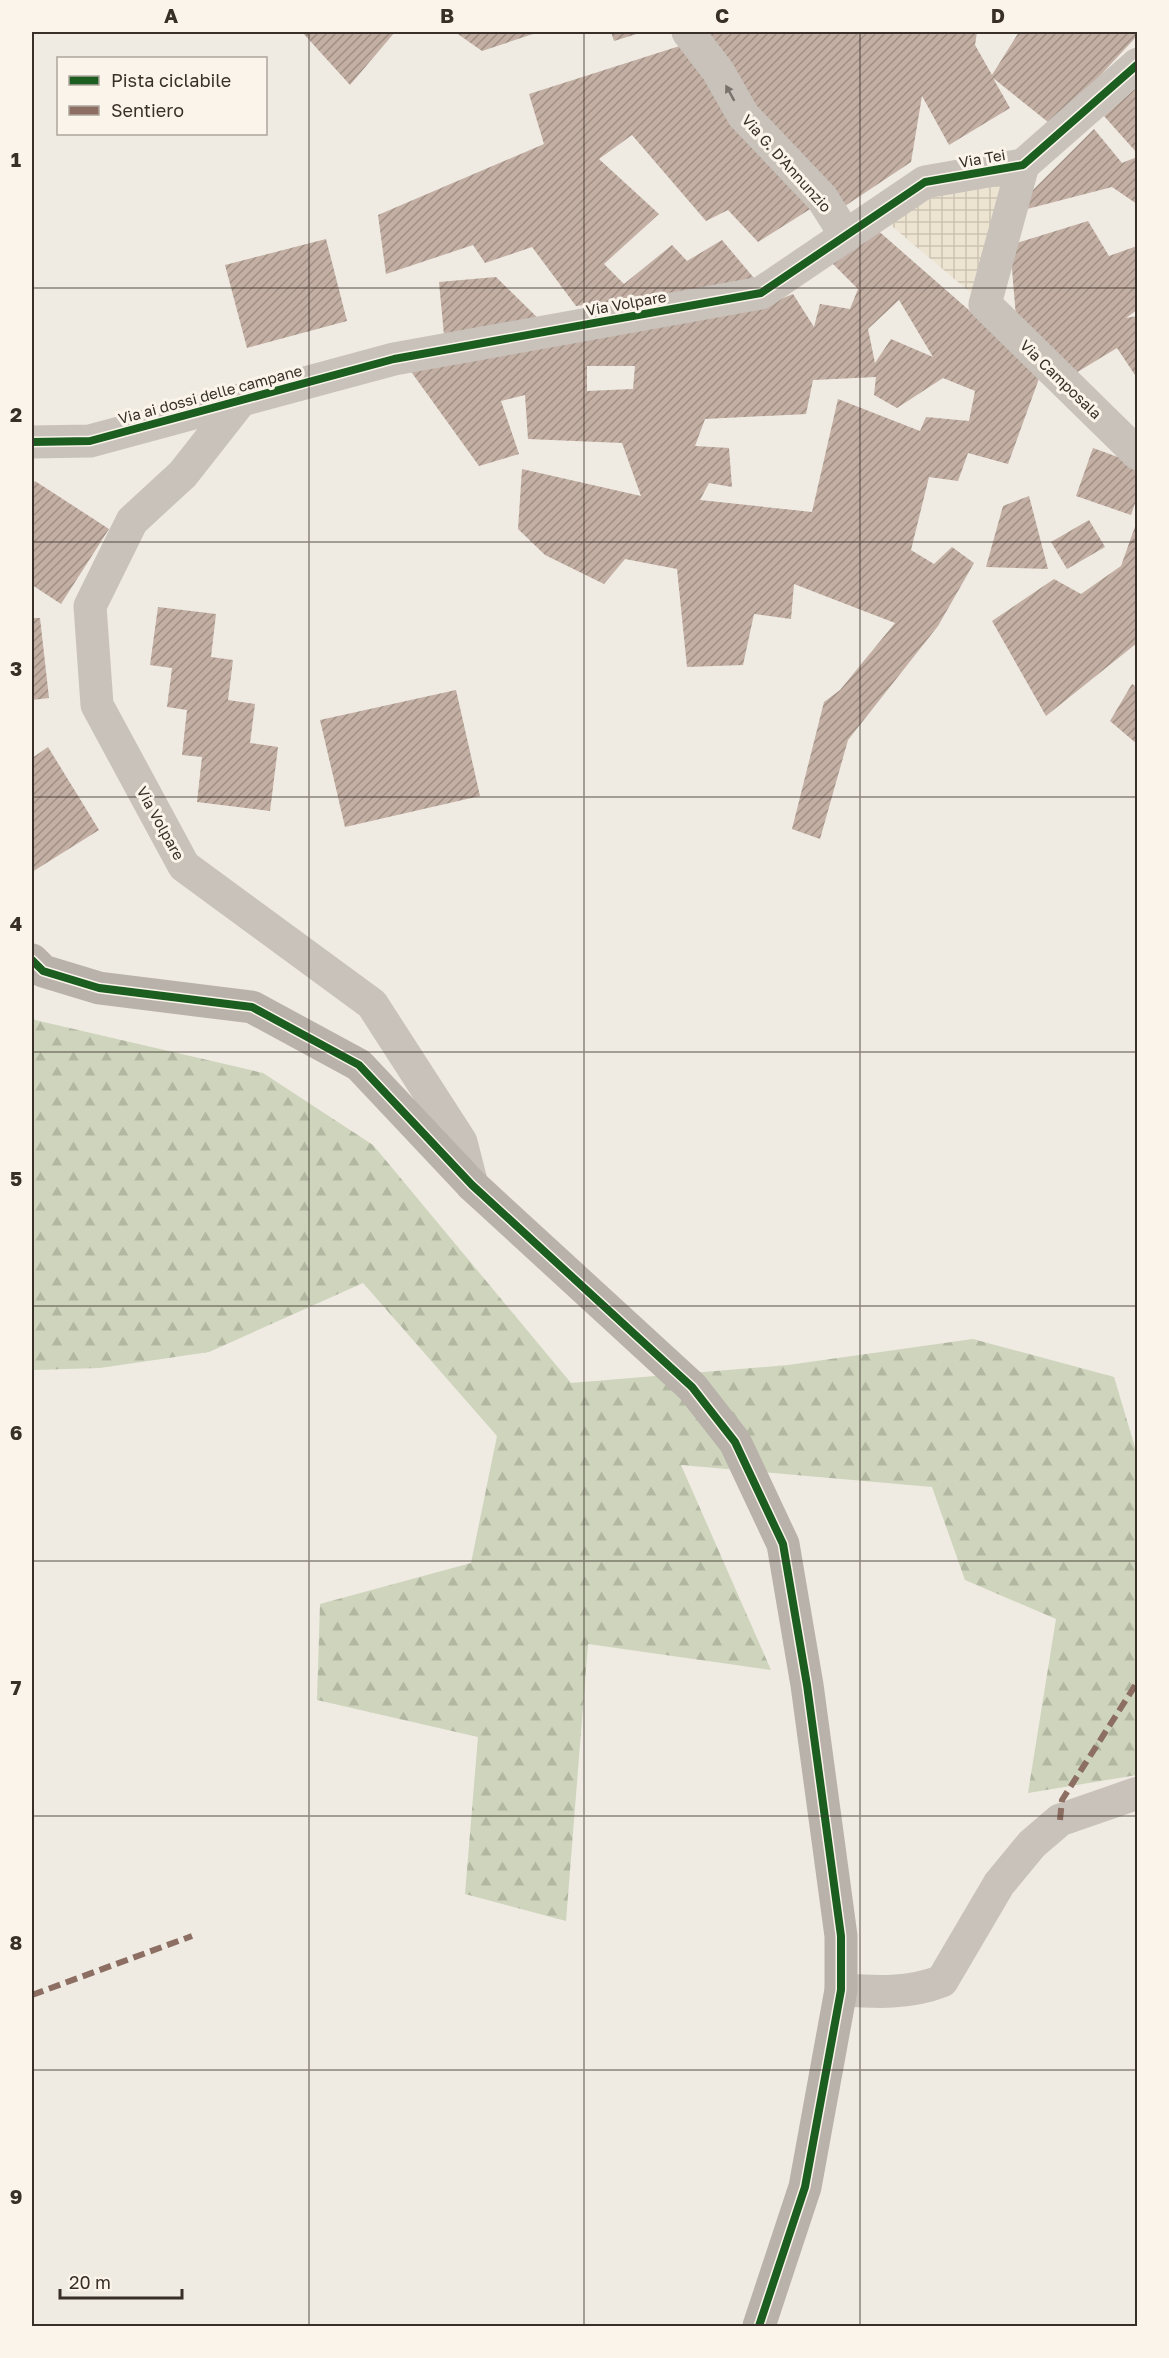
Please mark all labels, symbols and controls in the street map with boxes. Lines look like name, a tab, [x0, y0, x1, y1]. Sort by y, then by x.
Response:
text: A	[164, 3, 178, 27]
text: B	[440, 3, 454, 27]
text: C	[715, 3, 729, 27]
text: D	[991, 3, 1005, 27]
legend	[57, 57, 267, 135]
text: Pista ciclabile	[111, 69, 231, 91]
one-way arrow	[725, 84, 735, 101]
text: Sentiero	[111, 99, 184, 121]
street label: Via G. D'Annunzio	[739, 111, 835, 215]
street label: Via Tei	[957, 145, 1007, 171]
text: 1	[11, 147, 21, 171]
street label: Via Volpare	[584, 287, 668, 319]
street label: Via Camposala	[1017, 336, 1105, 422]
street label: Via ai dossi delle campane	[116, 361, 304, 427]
text: 2	[10, 402, 22, 426]
text: 3	[10, 656, 22, 680]
street label: Via Volpare	[133, 783, 189, 863]
text: 4	[10, 911, 22, 935]
text: 5	[10, 1166, 22, 1190]
text: 6	[10, 1420, 22, 1444]
text: 7	[11, 1675, 22, 1699]
text: 8	[10, 1930, 22, 1954]
text: 9	[10, 2184, 22, 2208]
scale bar	[60, 2262, 182, 2300]
text: 20 m	[69, 2271, 111, 2293]

